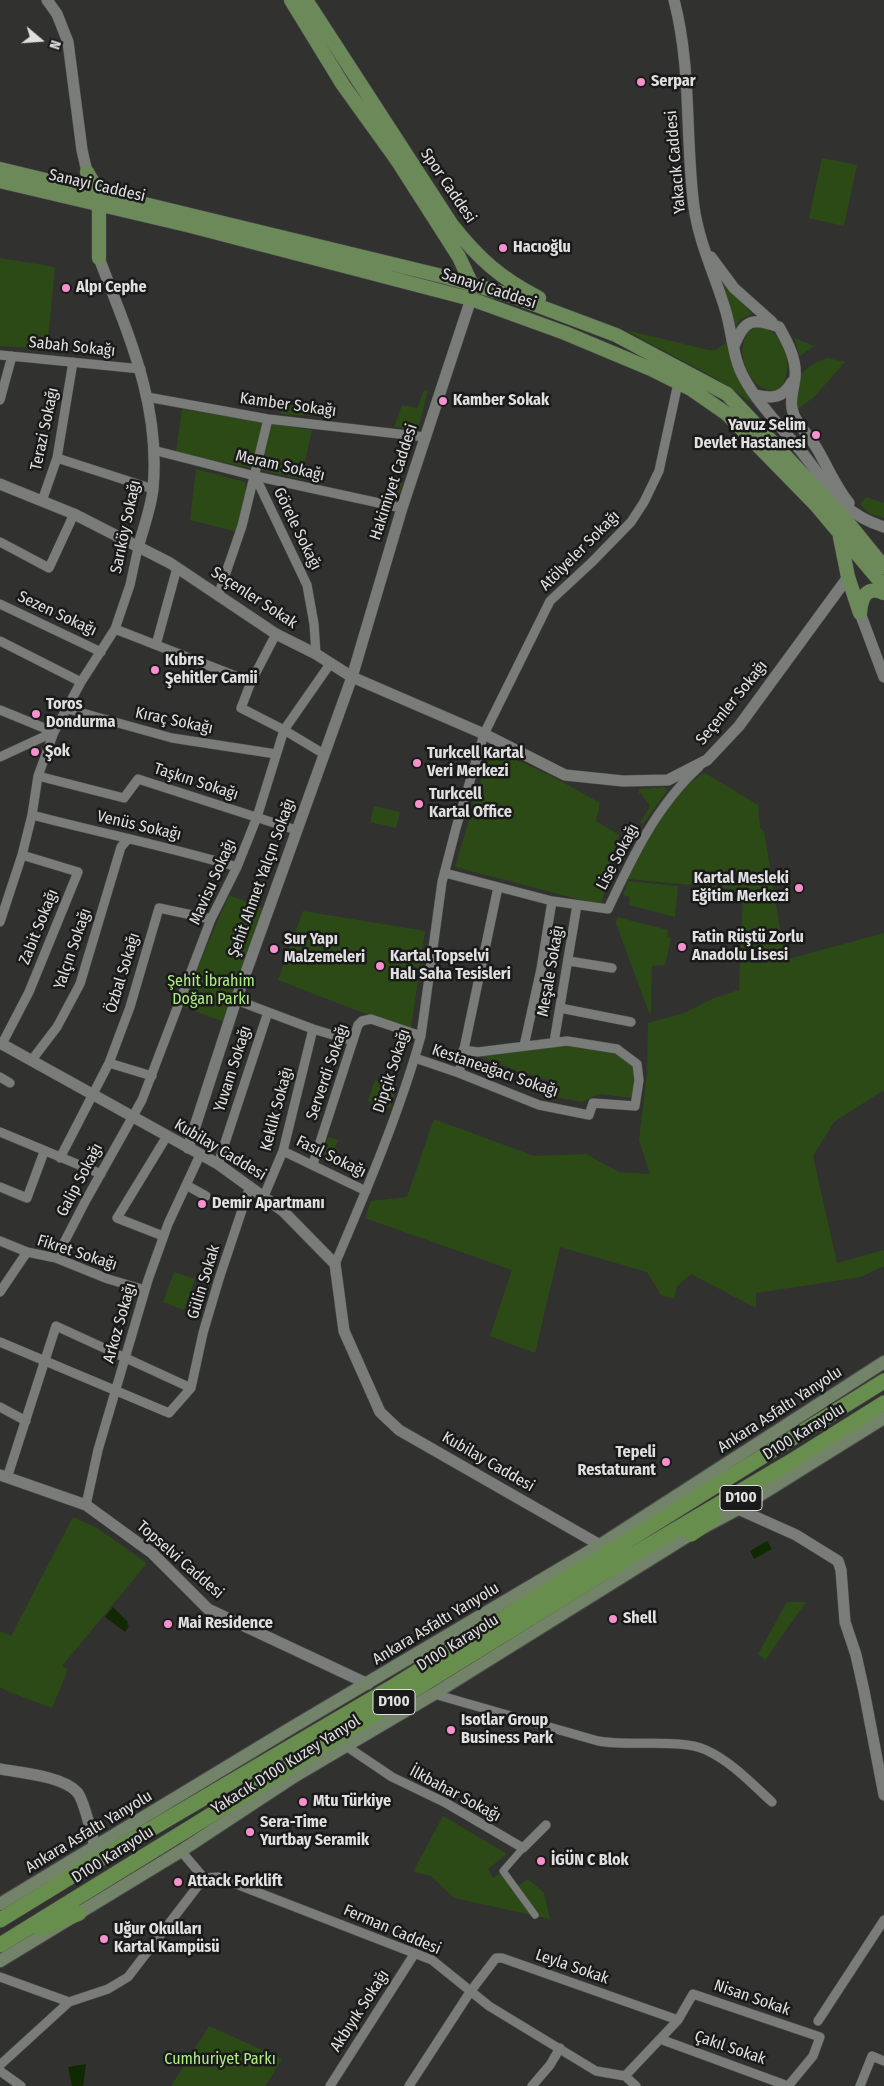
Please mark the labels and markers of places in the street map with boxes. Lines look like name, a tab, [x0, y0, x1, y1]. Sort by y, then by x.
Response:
place label: Serpar	[651, 72, 696, 92]
marker: Serpar	[635, 76, 647, 88]
place label: Hacıoğlu	[513, 238, 571, 258]
marker: Hacıoğlu	[497, 242, 509, 254]
place label: Alpı Cephe	[76, 278, 147, 298]
marker: Alpı Cephe	[60, 282, 72, 294]
place label: Kamber Sokak	[453, 391, 549, 411]
marker: Kamber Sokak	[437, 395, 449, 407]
place label: Yavuz Seli̇m Devlet Hastanesi̇	[694, 416, 806, 454]
marker: Yavuz Seli̇m Devlet Hastanesi̇	[810, 429, 822, 441]
place label: Kıbrıs Şehitler Camii	[165, 651, 258, 689]
marker: Kıbrıs Şehitler Camii	[149, 664, 161, 676]
place label: Toros Dondurma	[46, 695, 115, 733]
marker: Toros Dondurma	[30, 708, 42, 720]
place label: Şok	[45, 742, 70, 762]
place label: Turkcell Kartal Veri Merkezi	[427, 744, 524, 782]
marker: Şok	[29, 746, 41, 758]
marker: Turkcell Kartal Veri Merkezi	[411, 757, 423, 769]
place label: Turkcell Kartal Office	[429, 785, 512, 823]
marker: Turkcell Kartal Office	[413, 798, 425, 810]
place label: Kartal Mesleki Eğitim Merkezi	[692, 869, 789, 907]
marker: Kartal Mesleki Eğitim Merkezi	[793, 882, 805, 894]
place label: Fatin Rüştü Zorlu Anadolu Lisesi	[692, 928, 804, 966]
place label: Sur Yapı Malzemeleri	[284, 930, 365, 968]
marker: Fatin Rüştü Zorlu Anadolu Lisesi	[676, 941, 688, 953]
marker: Sur Yapı Malzemeleri	[268, 943, 280, 955]
place label: Kartal Topselvi Halı Saha Tesisleri	[390, 947, 511, 985]
marker: Kartal Topselvi Halı Saha Tesisleri	[374, 960, 386, 972]
place label: Demir Apartmanı	[212, 1194, 325, 1214]
marker: Demir Apartmanı	[196, 1198, 208, 1210]
place label: Tepeli Restaturant	[577, 1443, 656, 1481]
marker: Tepeli Restaturant	[660, 1456, 672, 1468]
place label: Shell	[623, 1609, 657, 1629]
marker: Shell	[607, 1613, 619, 1625]
place label: Mai Residence	[178, 1614, 273, 1634]
marker: Mai Residence	[162, 1618, 174, 1630]
place label: Isotlar Group Business Park	[461, 1711, 553, 1749]
marker: Isotlar Group Business Park	[445, 1724, 457, 1736]
place label: Mtu Türkiye	[313, 1792, 391, 1812]
marker: Mtu Türkiye	[297, 1796, 309, 1808]
place label: Sera-Time Yurtbay Seramik	[260, 1813, 369, 1851]
marker: Sera-Time Yurtbay Seramik	[244, 1826, 256, 1838]
place label: İGÜN C Blok	[551, 1851, 629, 1871]
marker: İGÜN C Blok	[535, 1855, 547, 1867]
place label: Attack Forklift	[188, 1872, 283, 1892]
marker: Attack Forklift	[172, 1876, 184, 1888]
place label: Uğur Okulları Kartal Kampüsü	[114, 1920, 220, 1958]
marker: Uğur Okulları Kartal Kampüsü	[98, 1933, 110, 1945]

